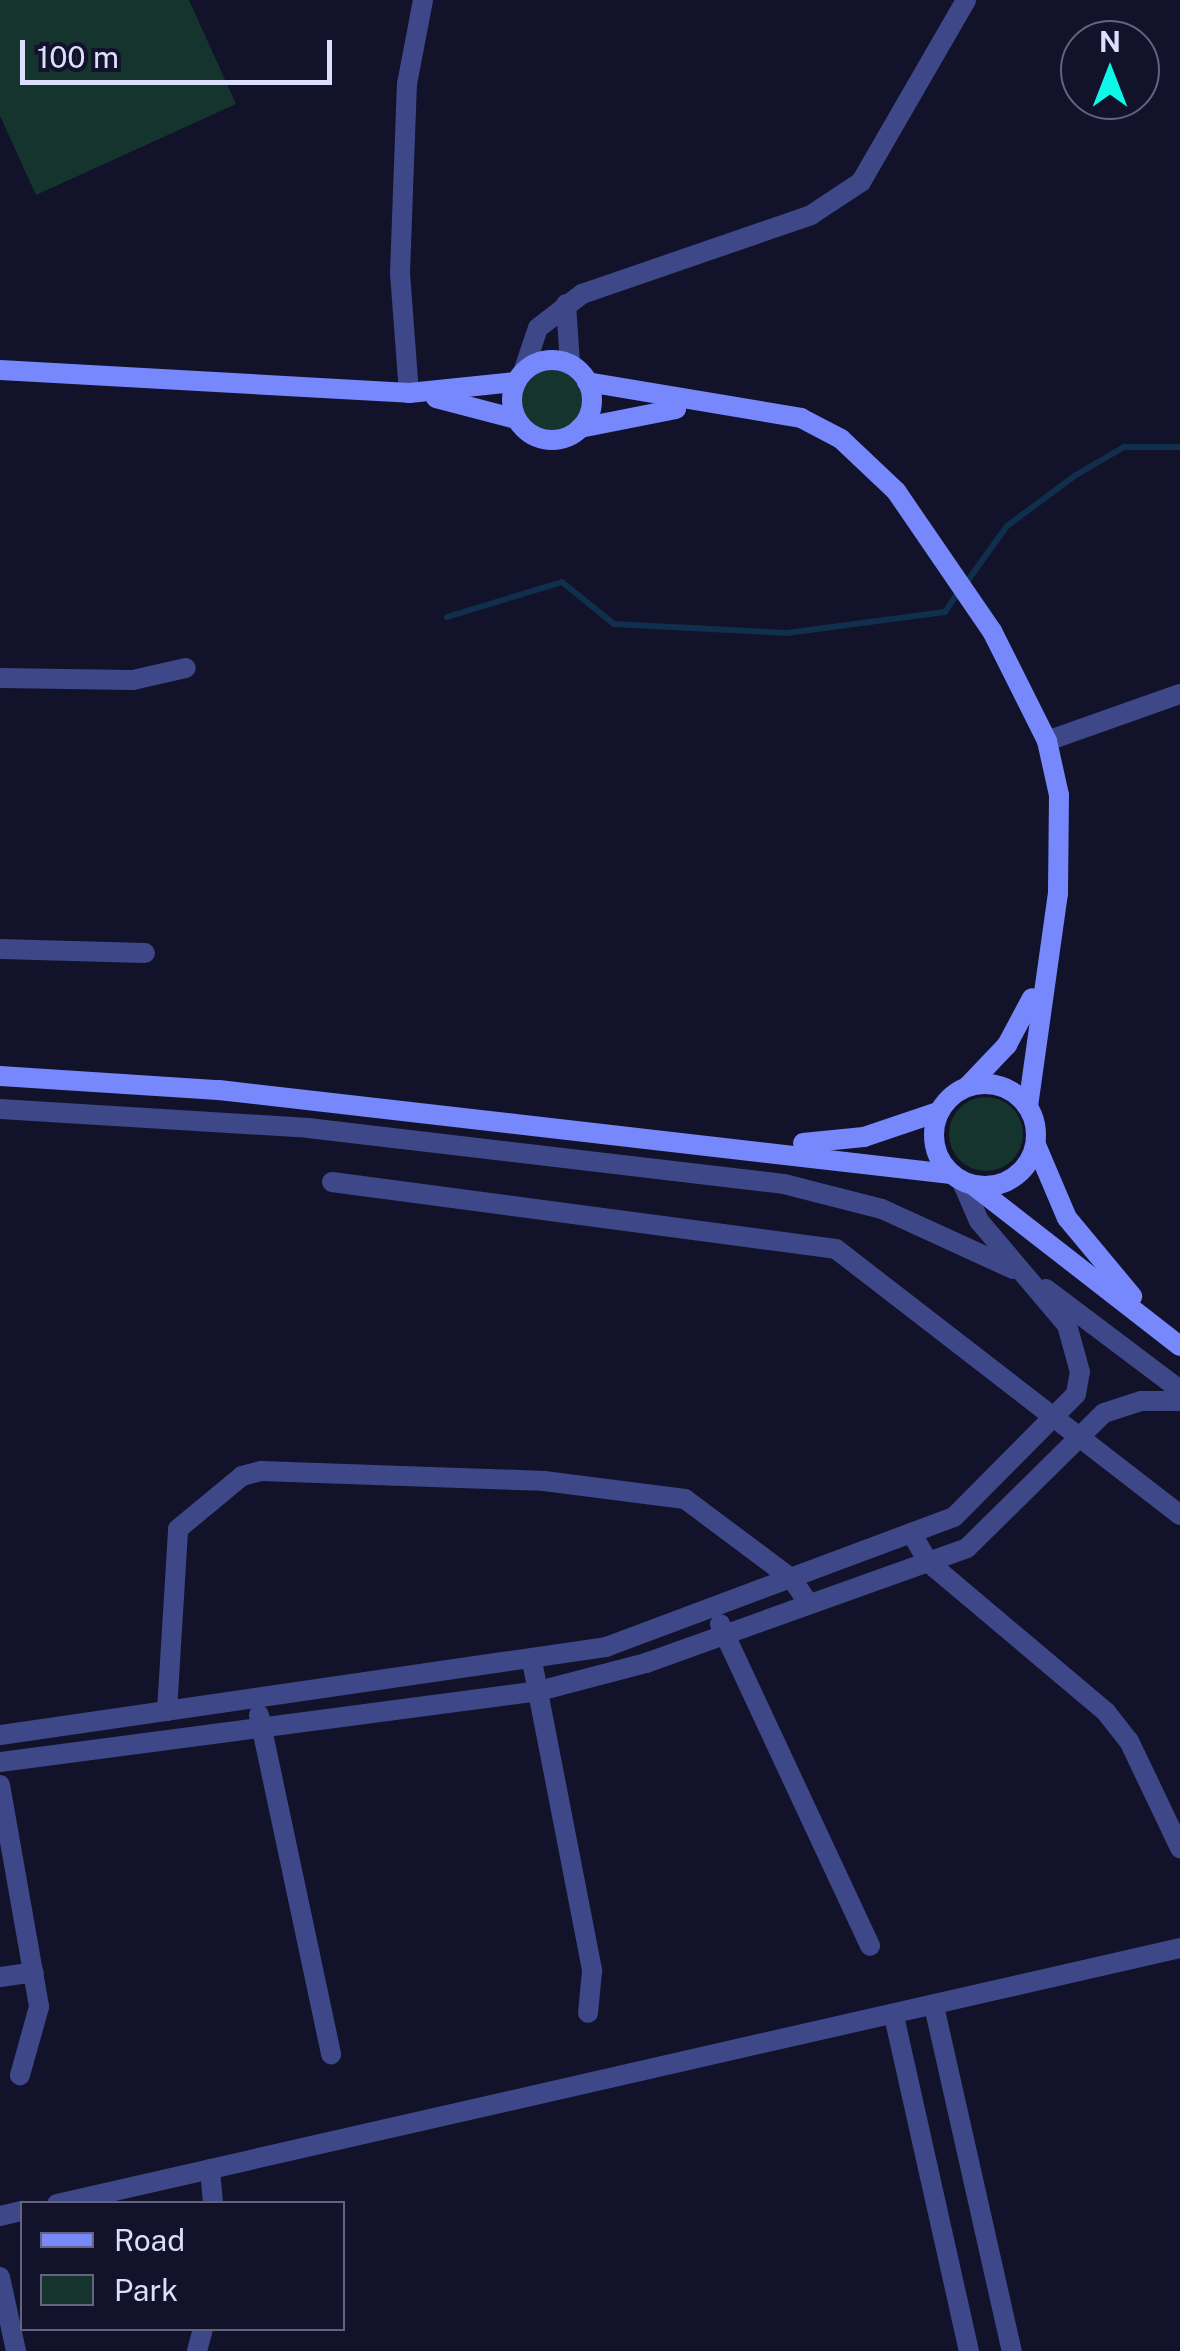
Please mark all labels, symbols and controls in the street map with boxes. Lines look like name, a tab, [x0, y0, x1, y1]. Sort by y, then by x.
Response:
scale bar	[25, 20, 338, 82]
north arrow	[1060, 20, 1160, 120]
text: N	[1099, 25, 1121, 58]
text: 100 m	[37, 39, 119, 75]
legend	[20, 2201, 345, 2331]
text: Road	[114, 2222, 185, 2258]
text: Park	[114, 2272, 178, 2308]

